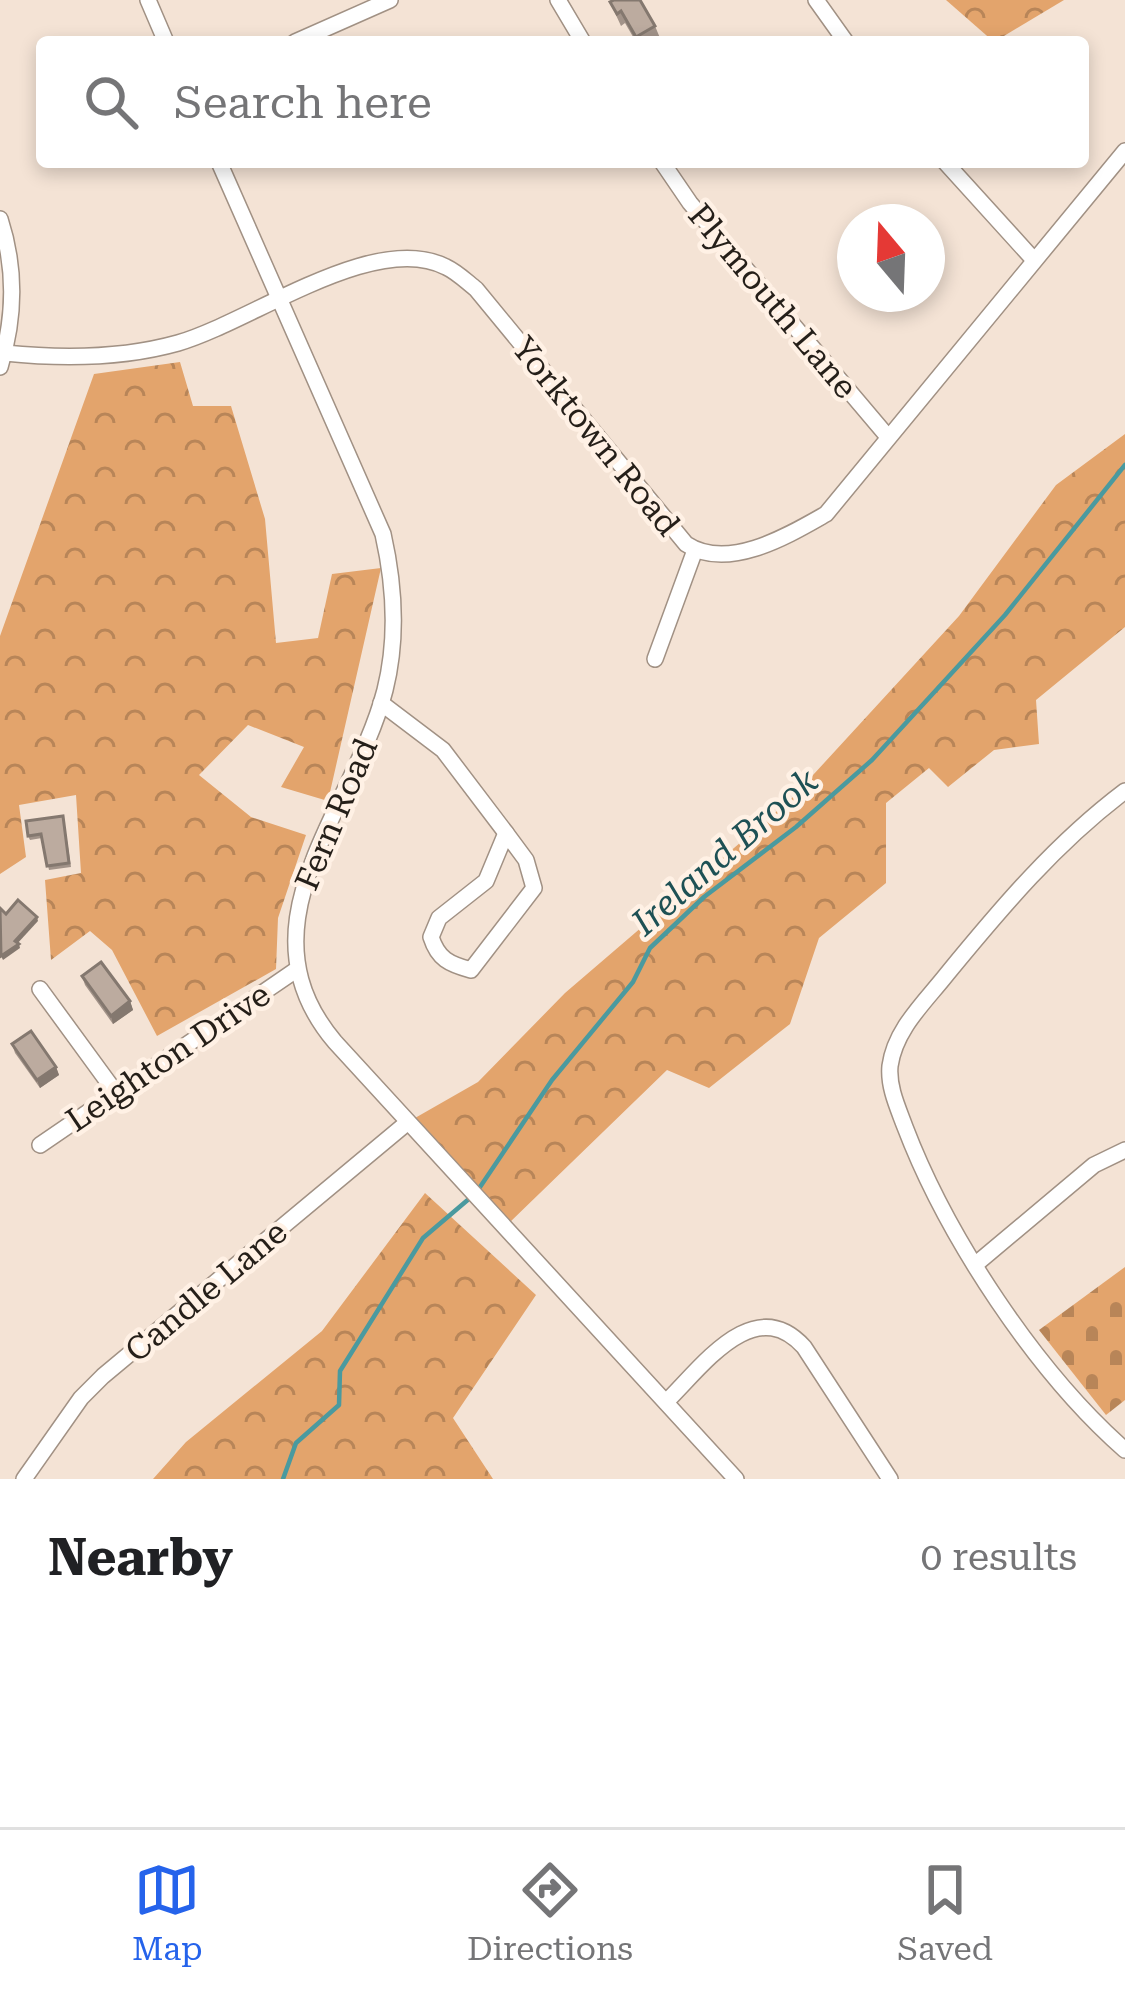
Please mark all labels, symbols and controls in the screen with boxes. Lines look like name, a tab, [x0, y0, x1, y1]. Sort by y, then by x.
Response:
search box	[36, 36, 1089, 168]
icon: search	[78, 69, 144, 135]
text: Search here	[174, 76, 432, 129]
street label: Plymouth Lane	[680, 196, 866, 406]
north arrow	[837, 204, 945, 312]
street label: Yorktown Road	[504, 329, 688, 543]
street label: Fern Road	[287, 732, 385, 896]
water label: Ireland Brook	[623, 760, 827, 945]
street label: Leighton Drive	[59, 974, 277, 1140]
street label: Candle Lane	[117, 1212, 295, 1370]
text: Nearby	[48, 1528, 233, 1587]
text: 0 results	[920, 1534, 1077, 1580]
tab: Map	[132, 1857, 203, 1968]
tab: Directions	[467, 1857, 633, 1968]
tab: Saved	[897, 1857, 993, 1968]

